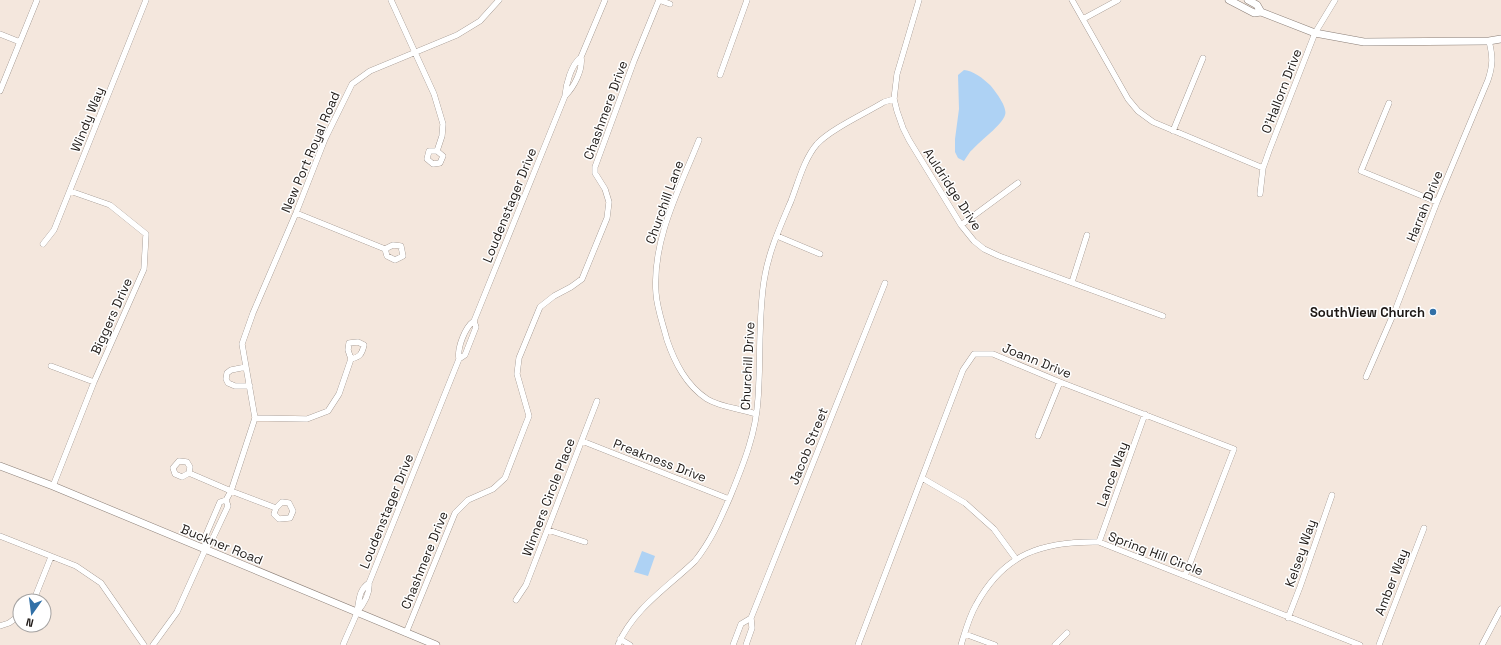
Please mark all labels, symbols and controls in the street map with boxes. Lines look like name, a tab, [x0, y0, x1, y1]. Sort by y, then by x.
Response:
street label: O'Hallorn Drive	[1257, 46, 1305, 136]
street label: Chashmere Drive	[580, 58, 631, 162]
street label: Windy Way	[67, 84, 108, 154]
street label: New Port Royal Road	[277, 89, 344, 215]
street label: Loudenstager Drive	[479, 145, 540, 265]
street label: Auldridge Drive	[920, 145, 985, 234]
street label: Churchill Lane	[641, 158, 687, 246]
street label: Harrah Drive	[1402, 168, 1446, 244]
street label: Biggers Drive	[87, 275, 136, 357]
place label: SouthView Church	[1310, 304, 1425, 321]
marker: SouthView Church	[1428, 307, 1438, 317]
street label: Churchill Drive	[737, 321, 758, 411]
street label: Joann Drive	[1000, 339, 1074, 382]
street label: Jacob Street	[785, 405, 832, 487]
street label: Preakness Drive	[611, 435, 709, 486]
street label: Winners Circle Place	[518, 436, 579, 559]
street label: Lance Way	[1093, 439, 1132, 509]
street label: Loudenstager Drive	[356, 451, 417, 571]
street label: Chashmere Drive	[397, 509, 452, 612]
street label: Kelsey Way	[1281, 517, 1320, 589]
street label: Buckner Road	[178, 520, 265, 569]
street label: Spring Hill Circle	[1106, 528, 1206, 579]
street label: Amber Way	[1371, 546, 1412, 618]
north arrow	[12, 593, 52, 633]
text: N	[24, 615, 35, 630]

